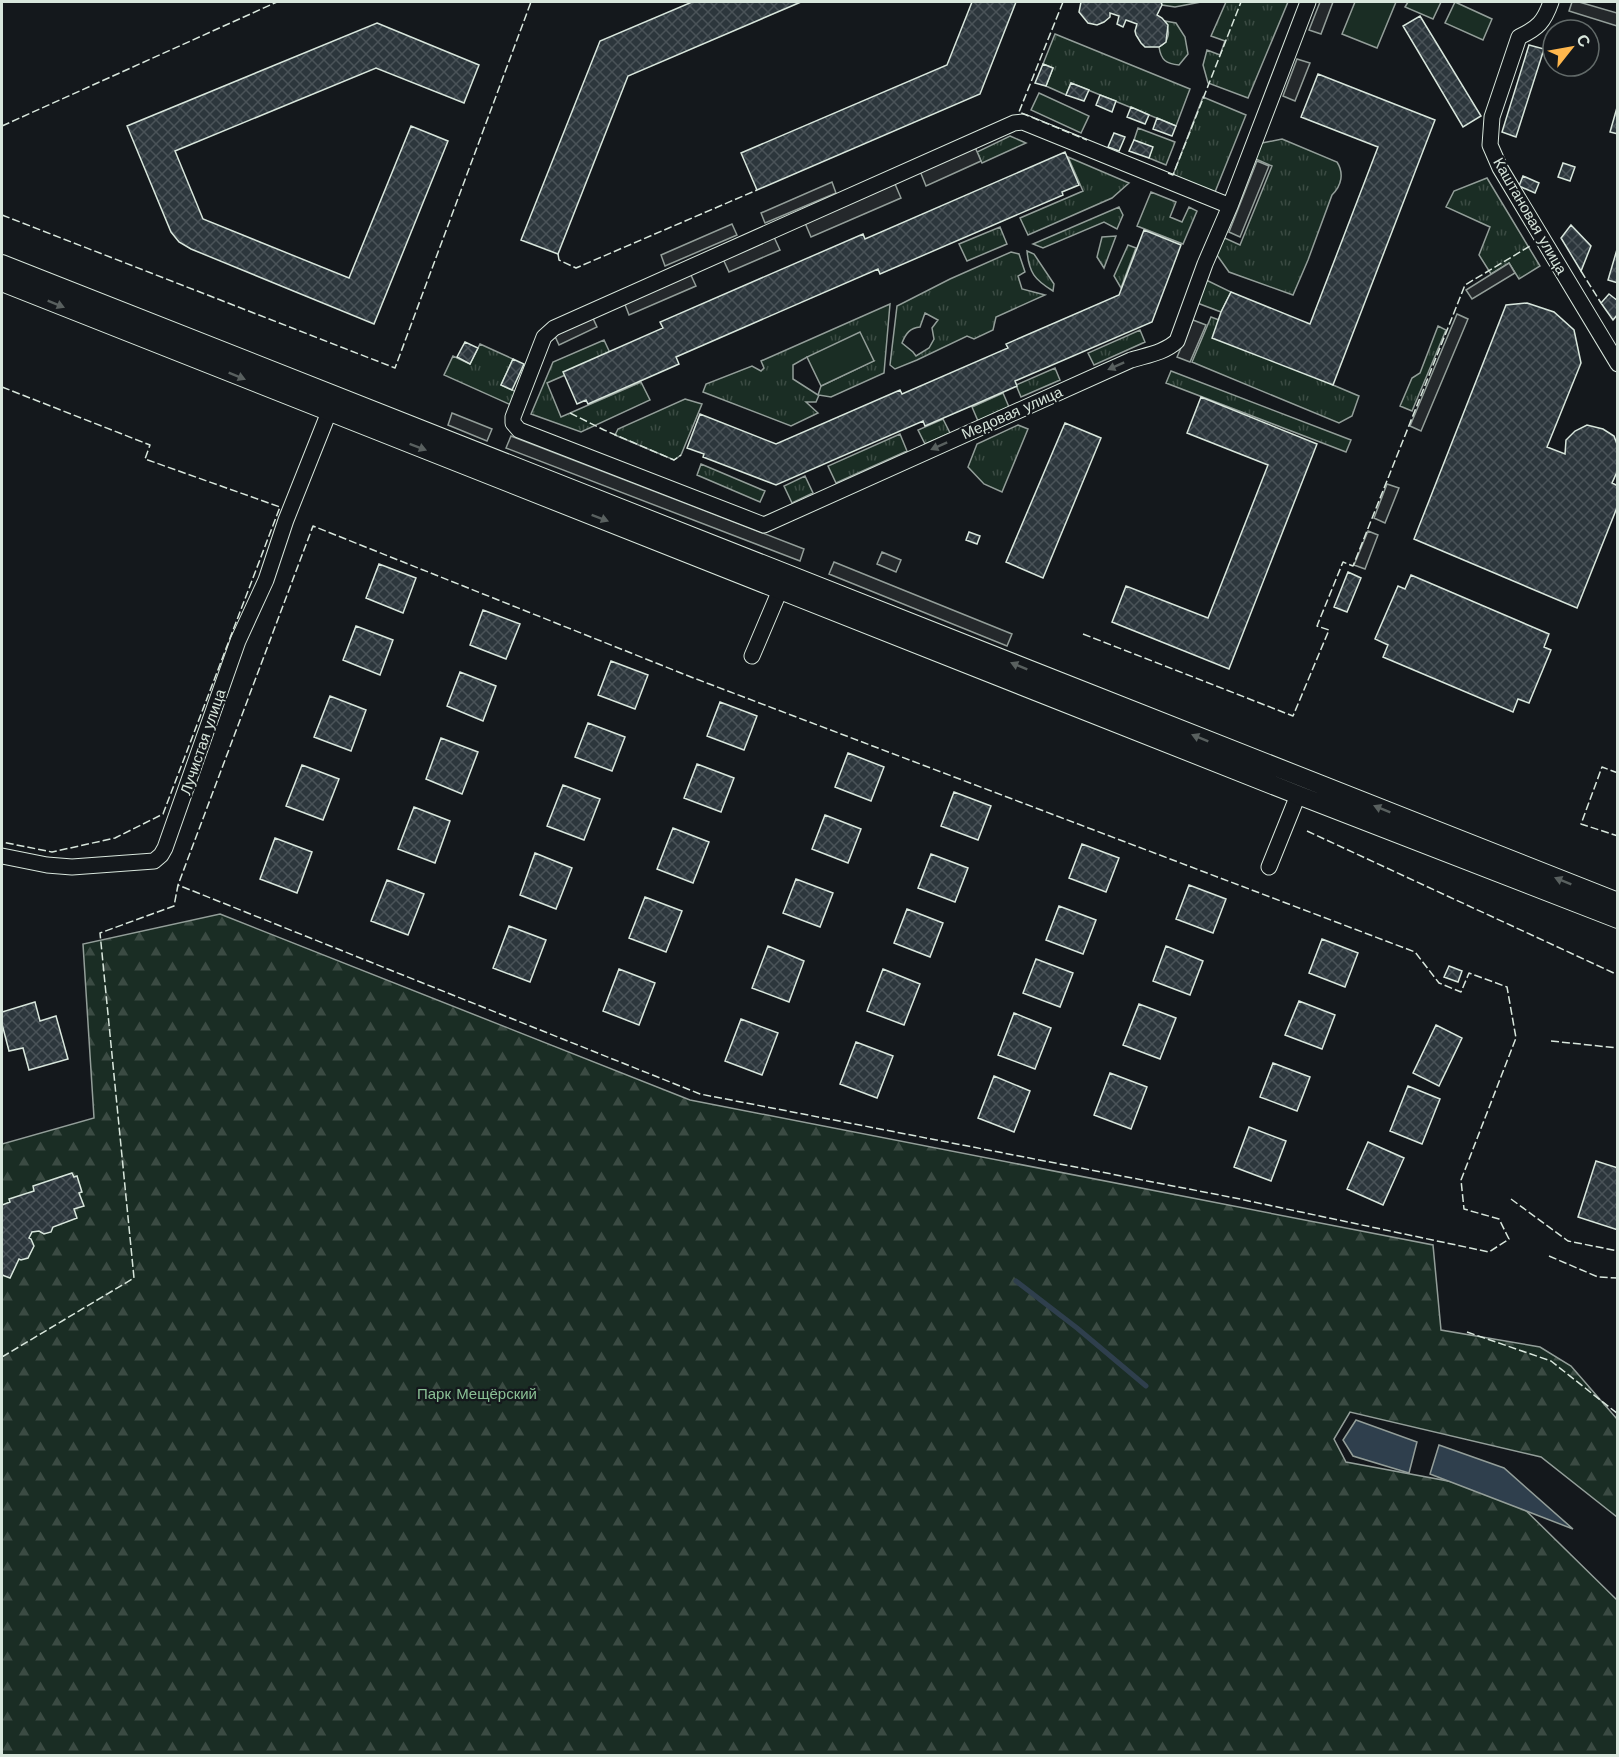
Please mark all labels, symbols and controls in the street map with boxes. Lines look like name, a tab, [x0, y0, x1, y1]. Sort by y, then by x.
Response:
north arrow	[1541, 18, 1601, 78]
text: С	[1572, 31, 1595, 51]
street label: Каштановая улица	[1489, 155, 1571, 278]
one-way arrow	[47, 300, 65, 309]
one-way arrow	[1107, 361, 1125, 371]
one-way arrow	[228, 372, 246, 381]
street label: Медовая улица	[959, 382, 1066, 443]
one-way arrow	[410, 442, 428, 452]
one-way arrow	[930, 442, 947, 451]
one-way arrow	[591, 514, 609, 524]
one-way arrow	[1010, 661, 1028, 670]
street label: Лучистая улица	[176, 686, 230, 797]
one-way arrow	[1191, 733, 1209, 742]
one-way arrow	[1372, 804, 1390, 814]
one-way arrow	[1554, 876, 1572, 885]
park label: Парк Мещёрский	[417, 1385, 537, 1403]

